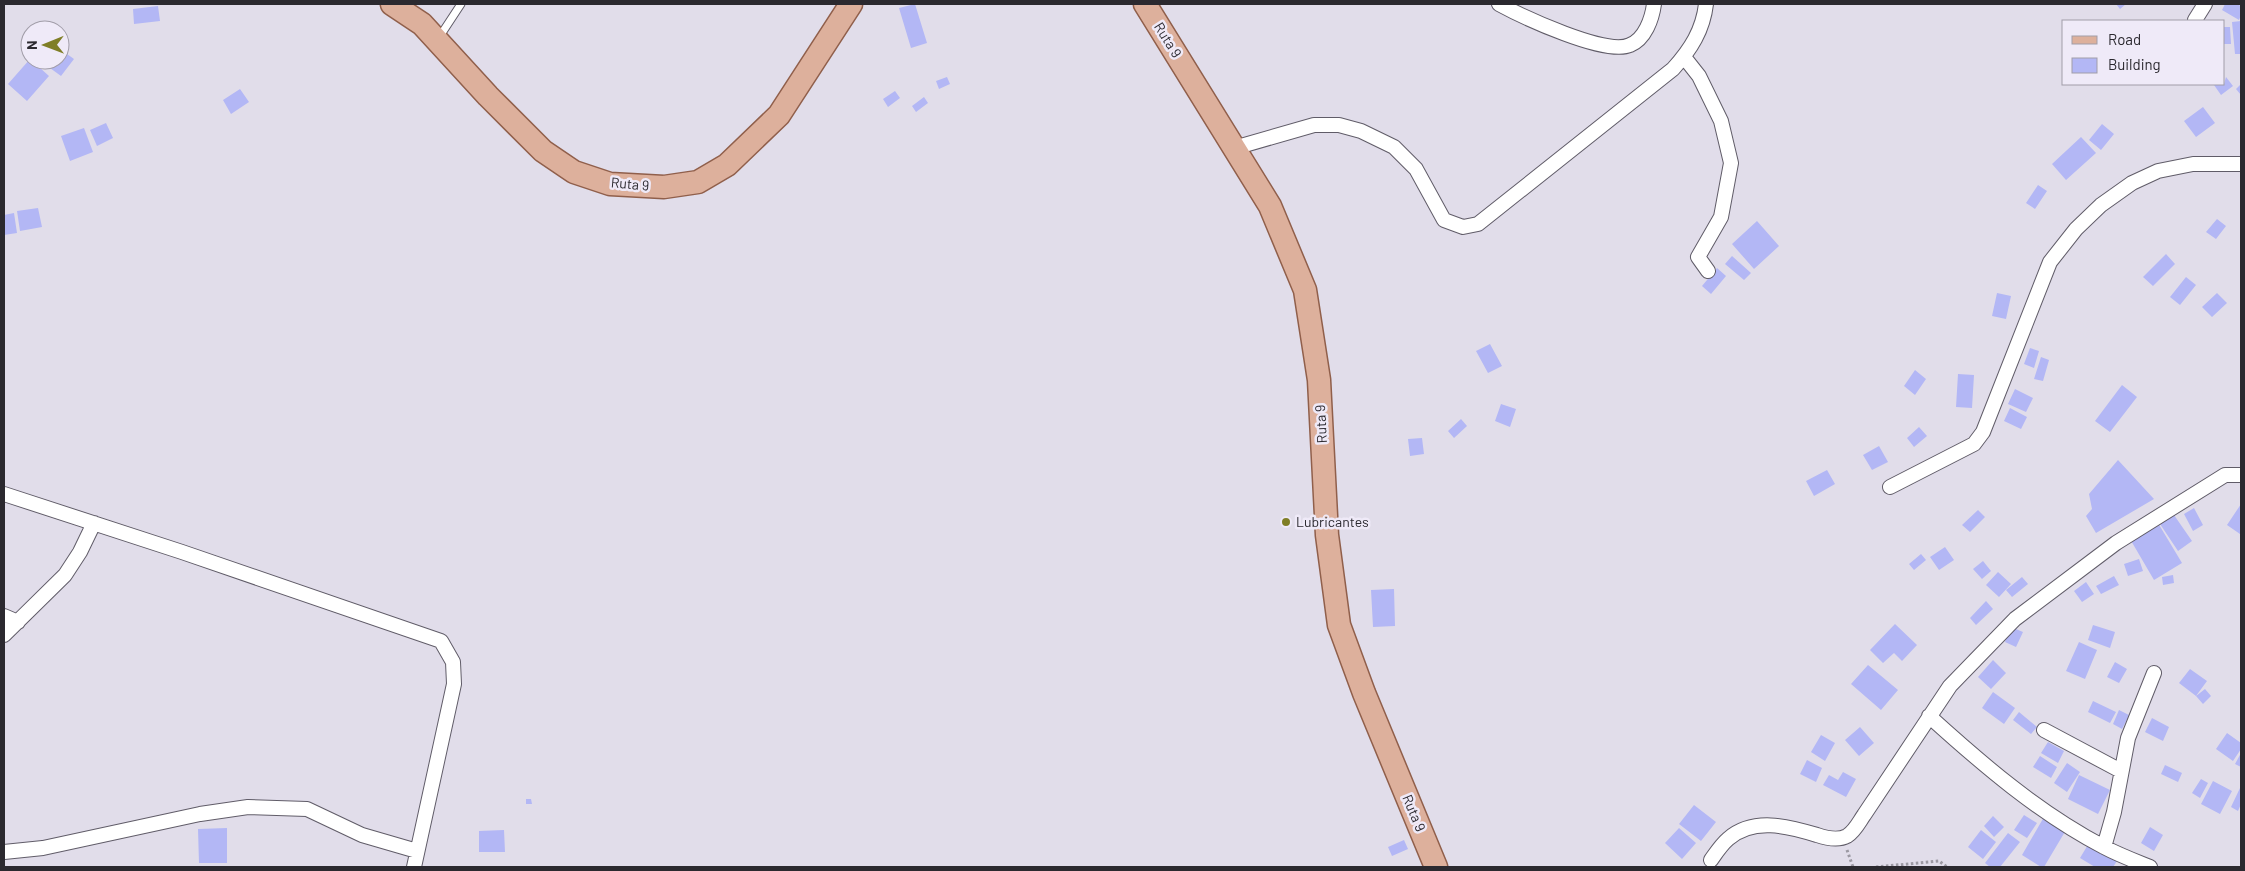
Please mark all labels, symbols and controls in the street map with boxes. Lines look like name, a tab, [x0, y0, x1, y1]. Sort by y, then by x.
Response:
street label: Ruta 9	[1151, 19, 1186, 61]
north arrow	[20, 20, 70, 70]
legend	[2062, 20, 2225, 85]
text: Road	[2108, 30, 2141, 48]
text: N	[23, 40, 40, 50]
text: Building	[2108, 55, 2161, 73]
street label: Ruta 9	[610, 173, 650, 194]
street label: Ruta 9	[1311, 404, 1330, 444]
place label: Lubricantes	[1296, 513, 1369, 530]
marker: Lubricantes	[1280, 516, 1292, 528]
street label: Ruta 9	[1399, 792, 1430, 834]

